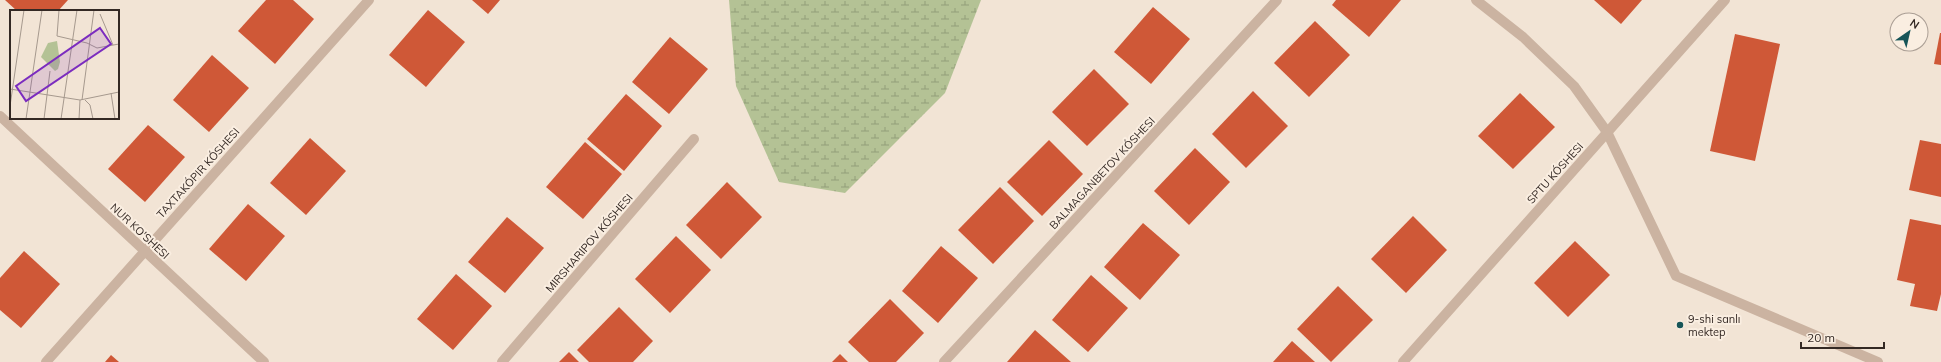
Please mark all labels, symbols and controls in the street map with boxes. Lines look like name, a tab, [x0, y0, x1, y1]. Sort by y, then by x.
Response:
inset map	[10, 10, 119, 119]
north arrow	[1889, 12, 1929, 52]
text: N	[1907, 16, 1922, 32]
street label: BALMAGANBETOV KÓSHESI	[1046, 114, 1158, 232]
street label: TAXTAKÓPIR KÓSHESI	[154, 125, 242, 221]
street label: SPTU KÓSHESI	[1524, 139, 1586, 207]
street label: MIRSHARIPOV KÓSHESI	[542, 191, 636, 295]
street label: NUR KO'SHESI	[108, 200, 172, 262]
place label: 9-shi sanlı mektep	[1688, 312, 1740, 339]
marker: 9-shi sanlı mektep	[1675, 320, 1685, 330]
scale bar	[1801, 324, 1884, 350]
text: 20 m	[1807, 330, 1835, 345]

